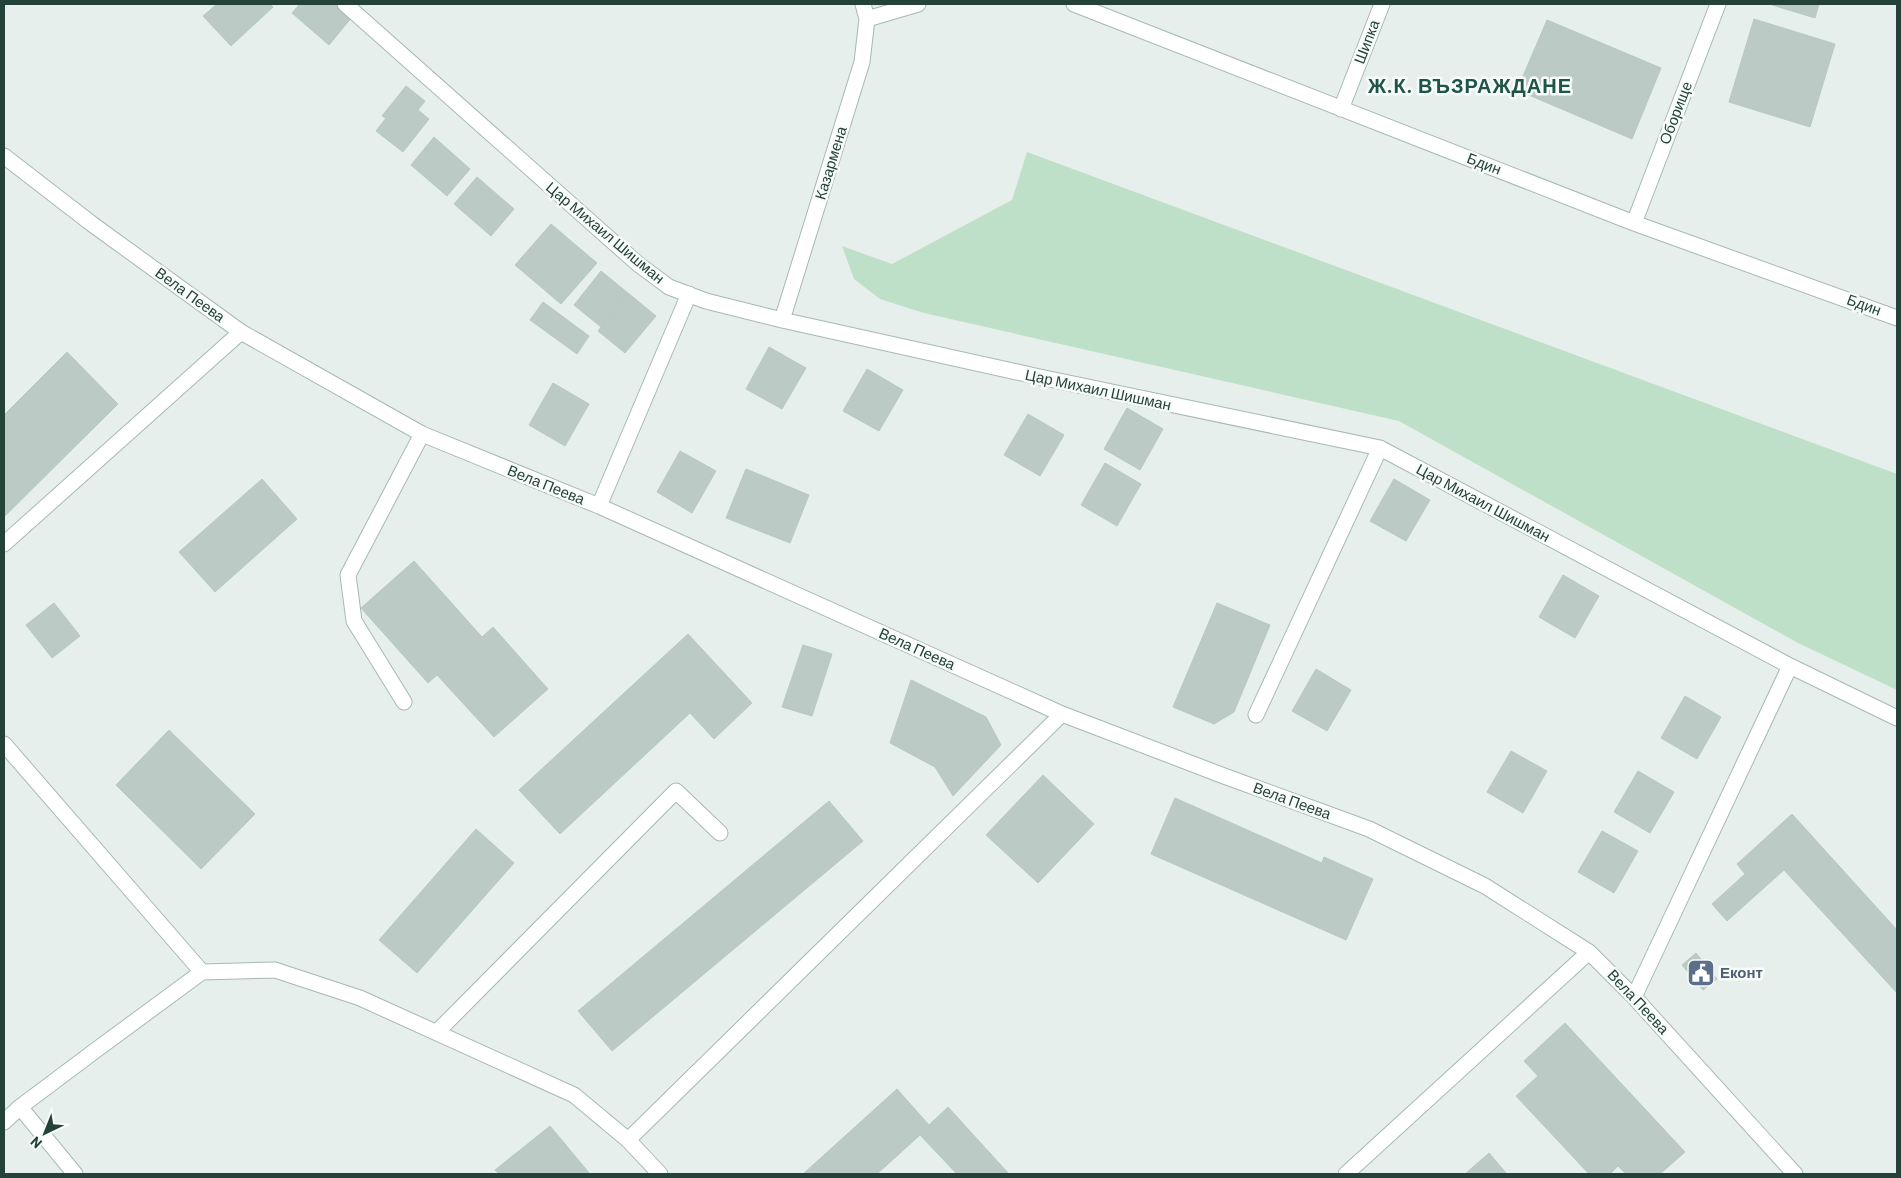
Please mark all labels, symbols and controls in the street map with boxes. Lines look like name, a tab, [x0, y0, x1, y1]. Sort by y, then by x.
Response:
street label: Шипка	[1350, 17, 1383, 66]
district label: Ж.К. ВЪЗРАЖДАНЕ	[1367, 73, 1572, 97]
street label: Оборище	[1655, 79, 1695, 147]
street label: Казармена	[810, 123, 850, 202]
street label: Бдин	[1465, 148, 1504, 178]
street label: Цар Михаил Шишман	[543, 177, 668, 287]
street label: Вела Пеева	[152, 263, 229, 326]
street label: Бдин	[1845, 290, 1884, 319]
street label: Цар Михаил Шишман	[1024, 365, 1173, 413]
street label: Цар Михаил Шишман	[1414, 459, 1553, 545]
street label: Вела Пеева	[505, 460, 588, 508]
street label: Вела Пеева	[876, 623, 959, 673]
street label: Вела Пеева	[1251, 778, 1334, 823]
public building icon: Еконт	[1686, 958, 1716, 988]
place label: Еконт	[1720, 963, 1763, 981]
street label: Вела Пеева	[1604, 965, 1674, 1038]
north arrow	[20, 1108, 70, 1158]
text: N	[27, 1133, 45, 1152]

